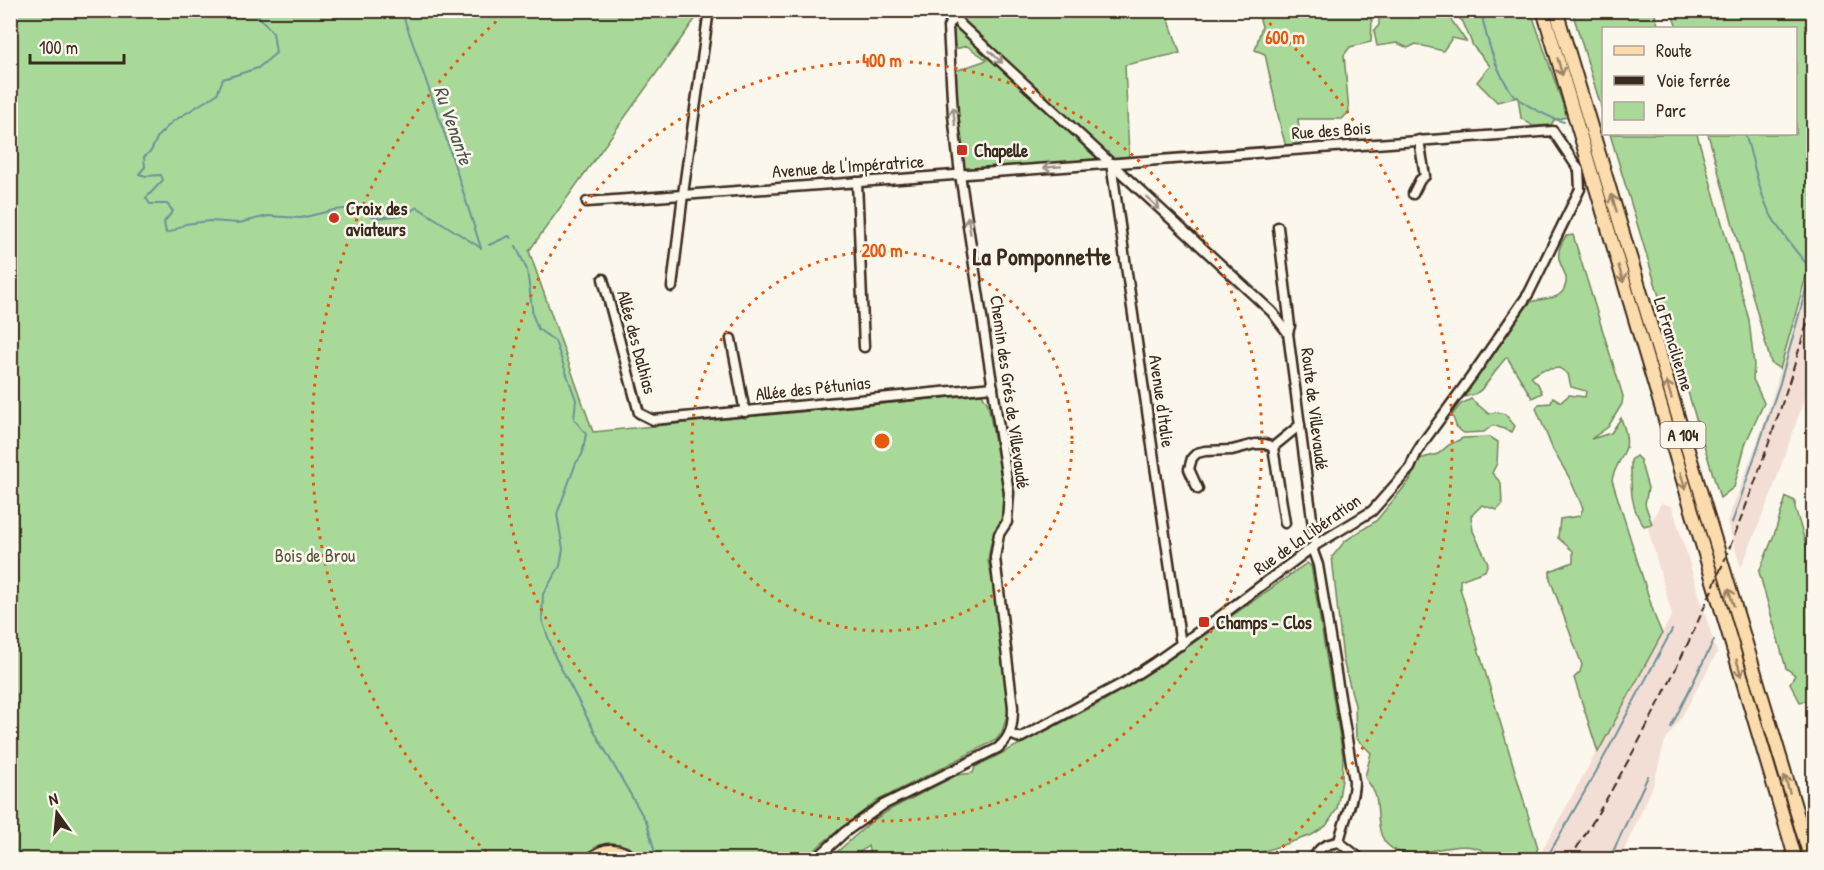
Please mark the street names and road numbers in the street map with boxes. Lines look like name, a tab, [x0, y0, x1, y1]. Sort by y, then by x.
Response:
street label: Rue des Bois	[1291, 115, 1371, 145]
street label: Avenue de l'Impératrice	[771, 148, 925, 184]
street label: Allée des Dalhias	[611, 287, 663, 397]
street label: Chemin des Grés de Villevaudé	[984, 294, 1036, 490]
street label: La Francilienne	[1648, 294, 1700, 394]
street label: Route de Villevaudé	[1295, 346, 1335, 472]
street label: Avenue d'Italie	[1143, 353, 1181, 449]
street label: Allée des Pétunias	[754, 370, 872, 406]
road number: A 104	[1660, 422, 1706, 448]
street label: Rue de la Libération	[1248, 488, 1366, 580]

